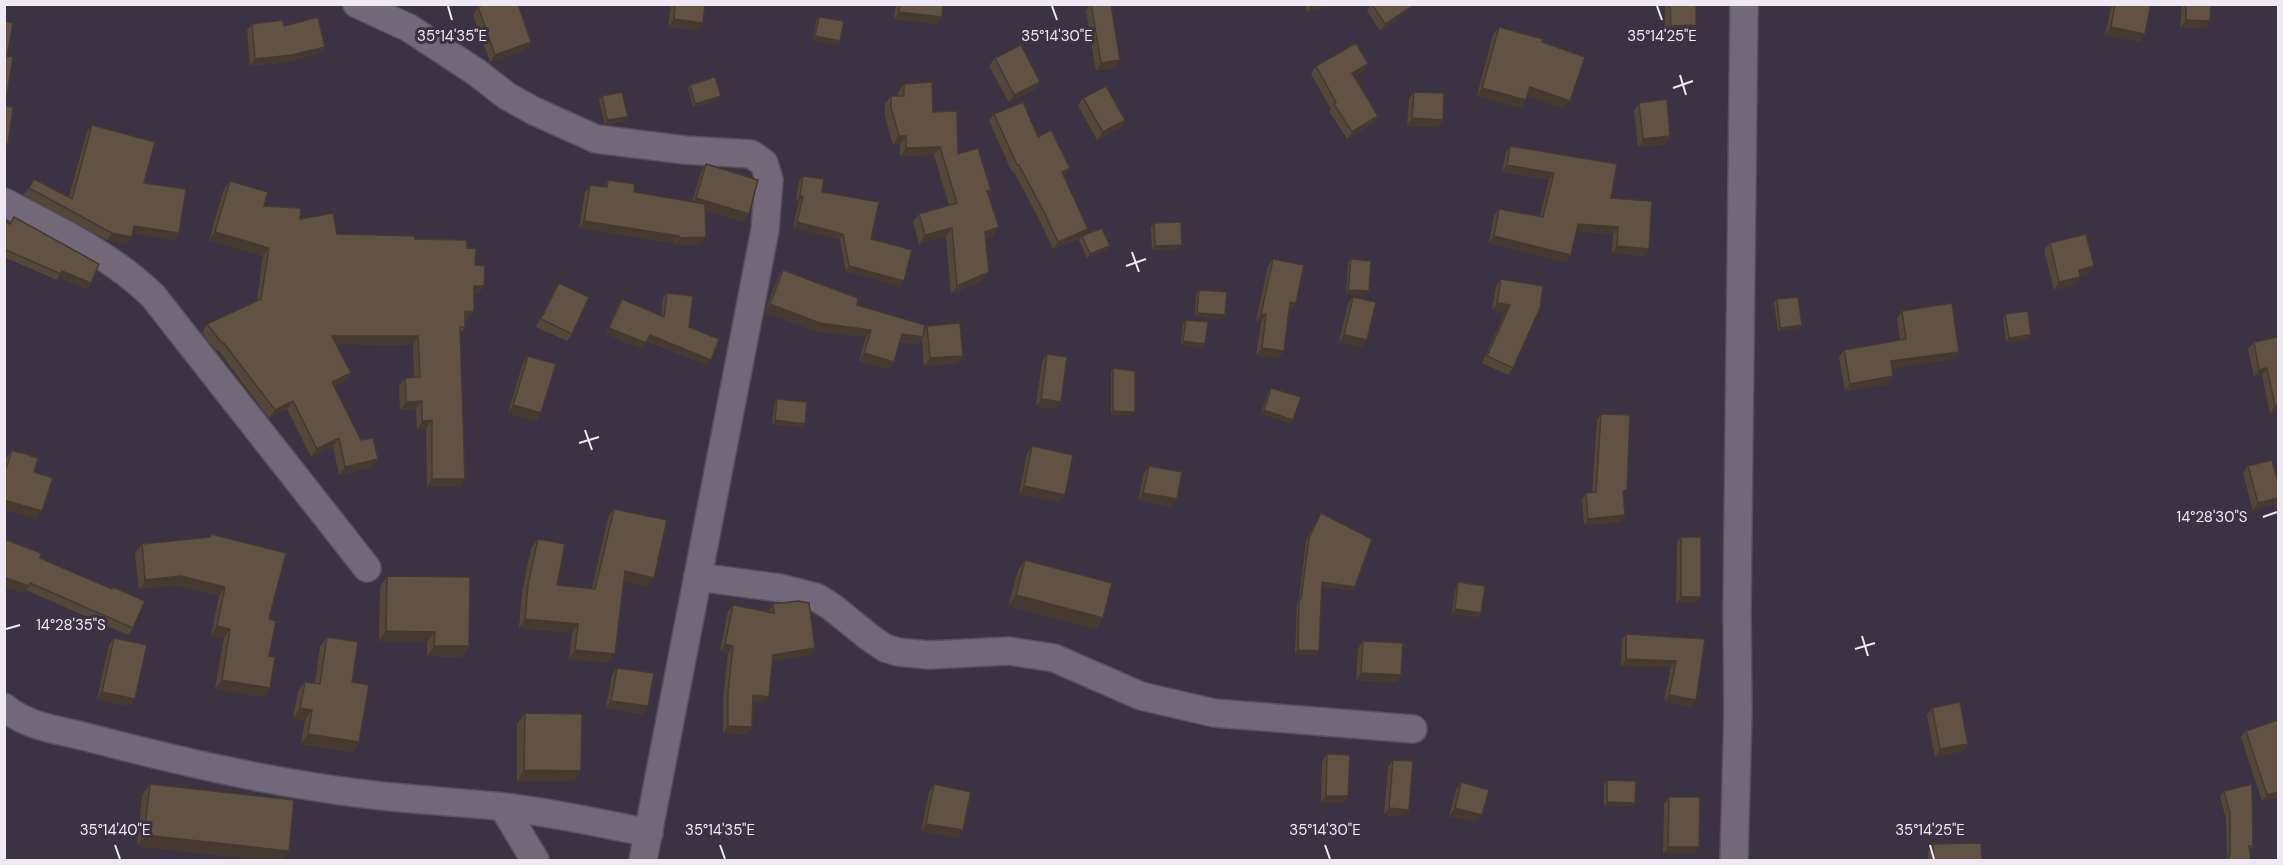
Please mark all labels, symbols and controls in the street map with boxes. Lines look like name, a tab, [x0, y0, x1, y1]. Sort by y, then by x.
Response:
text: 35°14'35"E	[417, 26, 487, 46]
text: 35°14'30"E	[1021, 26, 1093, 46]
text: 35°14'25"E	[1627, 26, 1697, 46]
text: 14°28'30"S	[2176, 507, 2248, 527]
text: 14°28'35"S	[36, 615, 106, 635]
text: 35°14'40"E	[80, 820, 150, 840]
text: 35°14'35"E	[685, 820, 755, 840]
text: 35°14'30"E	[1289, 820, 1361, 840]
text: 35°14'25"E	[1895, 820, 1965, 840]

